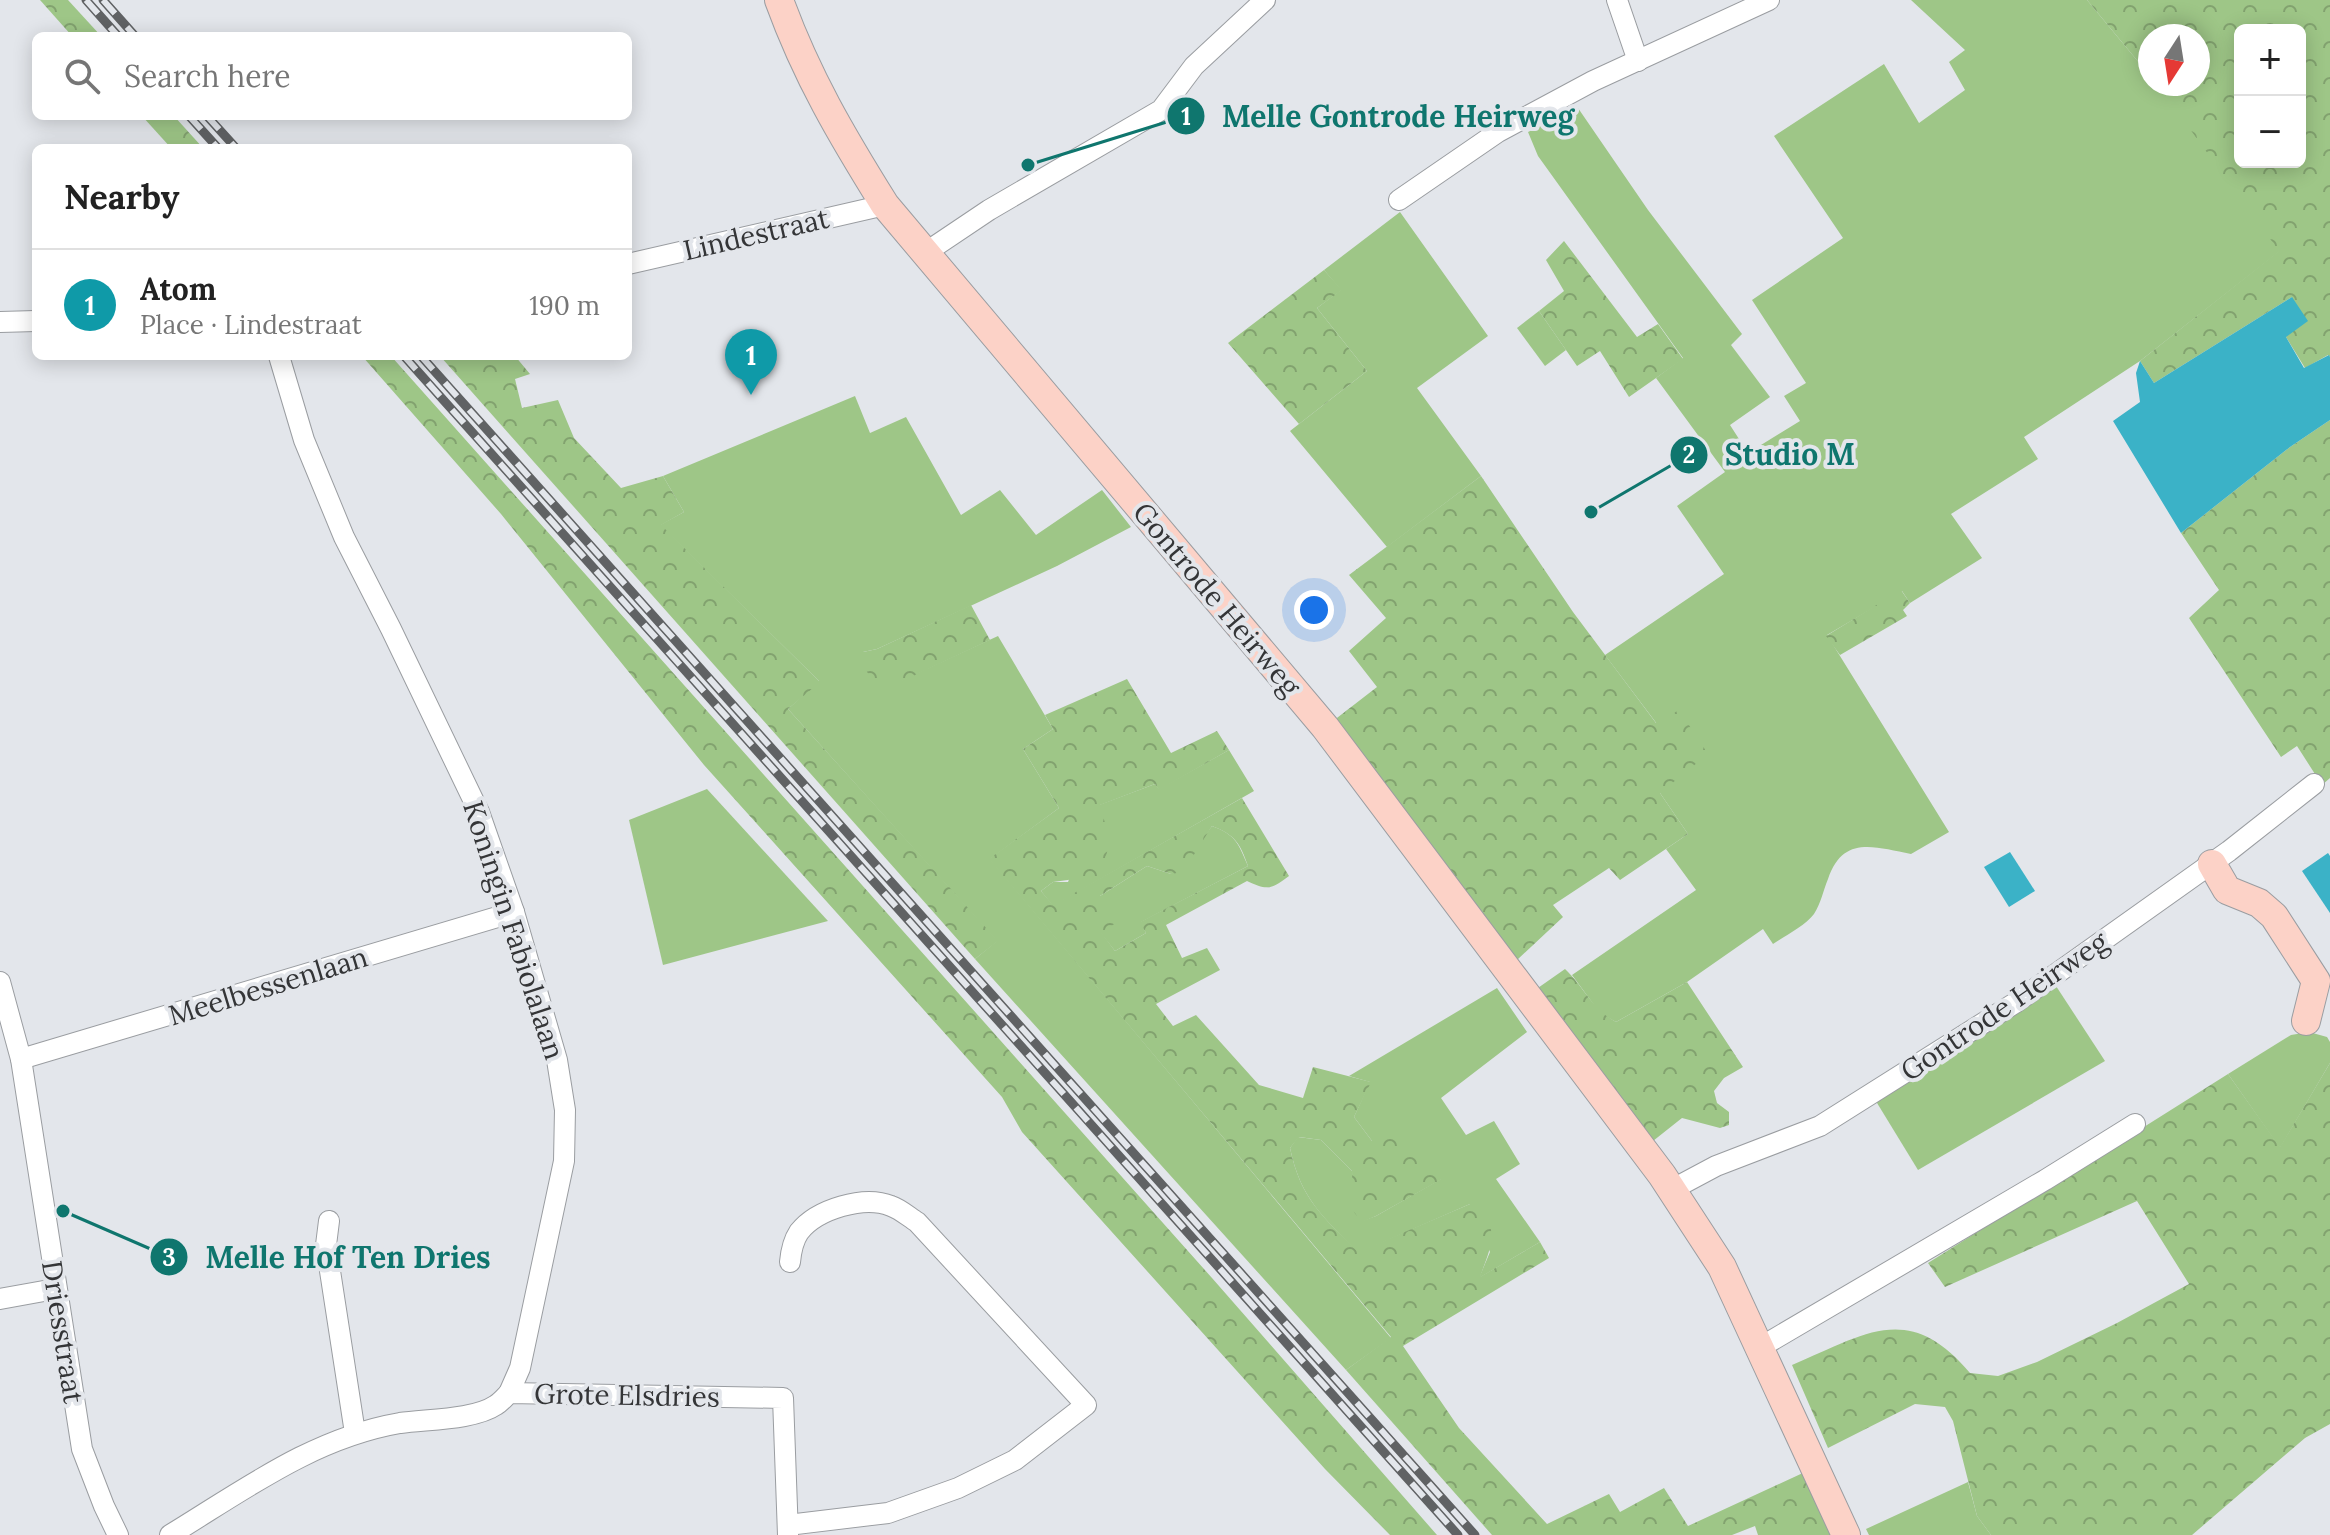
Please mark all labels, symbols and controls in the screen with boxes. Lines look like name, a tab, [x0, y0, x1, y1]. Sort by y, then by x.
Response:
north arrow	[2138, 24, 2210, 96]
map controls	[2234, 24, 2306, 168]
button: +	[2234, 24, 2306, 96]
search box	[32, 32, 632, 120]
icon: search	[60, 54, 104, 98]
text: Search here	[124, 57, 291, 95]
callout: Melle Gontrode Heirweg	[1166, 89, 1590, 143]
button: −	[2234, 96, 2306, 168]
text: Melle Gontrode Heirweg	[1222, 97, 1575, 136]
text: 1	[1181, 101, 1191, 132]
text: Nearby	[64, 175, 180, 218]
street label: Lindestraat	[680, 200, 832, 268]
text: Atom	[140, 270, 216, 308]
text: 1	[85, 289, 95, 322]
text: 190 m	[529, 289, 600, 322]
text: Place · Lindestraat	[140, 308, 362, 341]
pin: 1	[725, 329, 777, 395]
callout: Studio M	[1669, 428, 1871, 482]
text: Studio M	[1725, 435, 1855, 473]
text: 2	[1683, 439, 1695, 470]
street label: Gontrode Heirweg	[1125, 495, 1309, 704]
your location	[1294, 590, 1334, 630]
street label: Koningin Fabiolalaan	[455, 796, 573, 1064]
street label: Gontrode Heirweg	[1894, 923, 2115, 1089]
street label: Meelbessenlaan	[164, 939, 372, 1033]
callout: Melle Hof Ten Dries	[149, 1230, 506, 1284]
text: Melle Hof Ten Dries	[205, 1238, 491, 1276]
text: 3	[162, 1242, 176, 1273]
street label: Driesstraat	[34, 1258, 92, 1406]
street label: Grote Elsdries	[534, 1375, 720, 1415]

